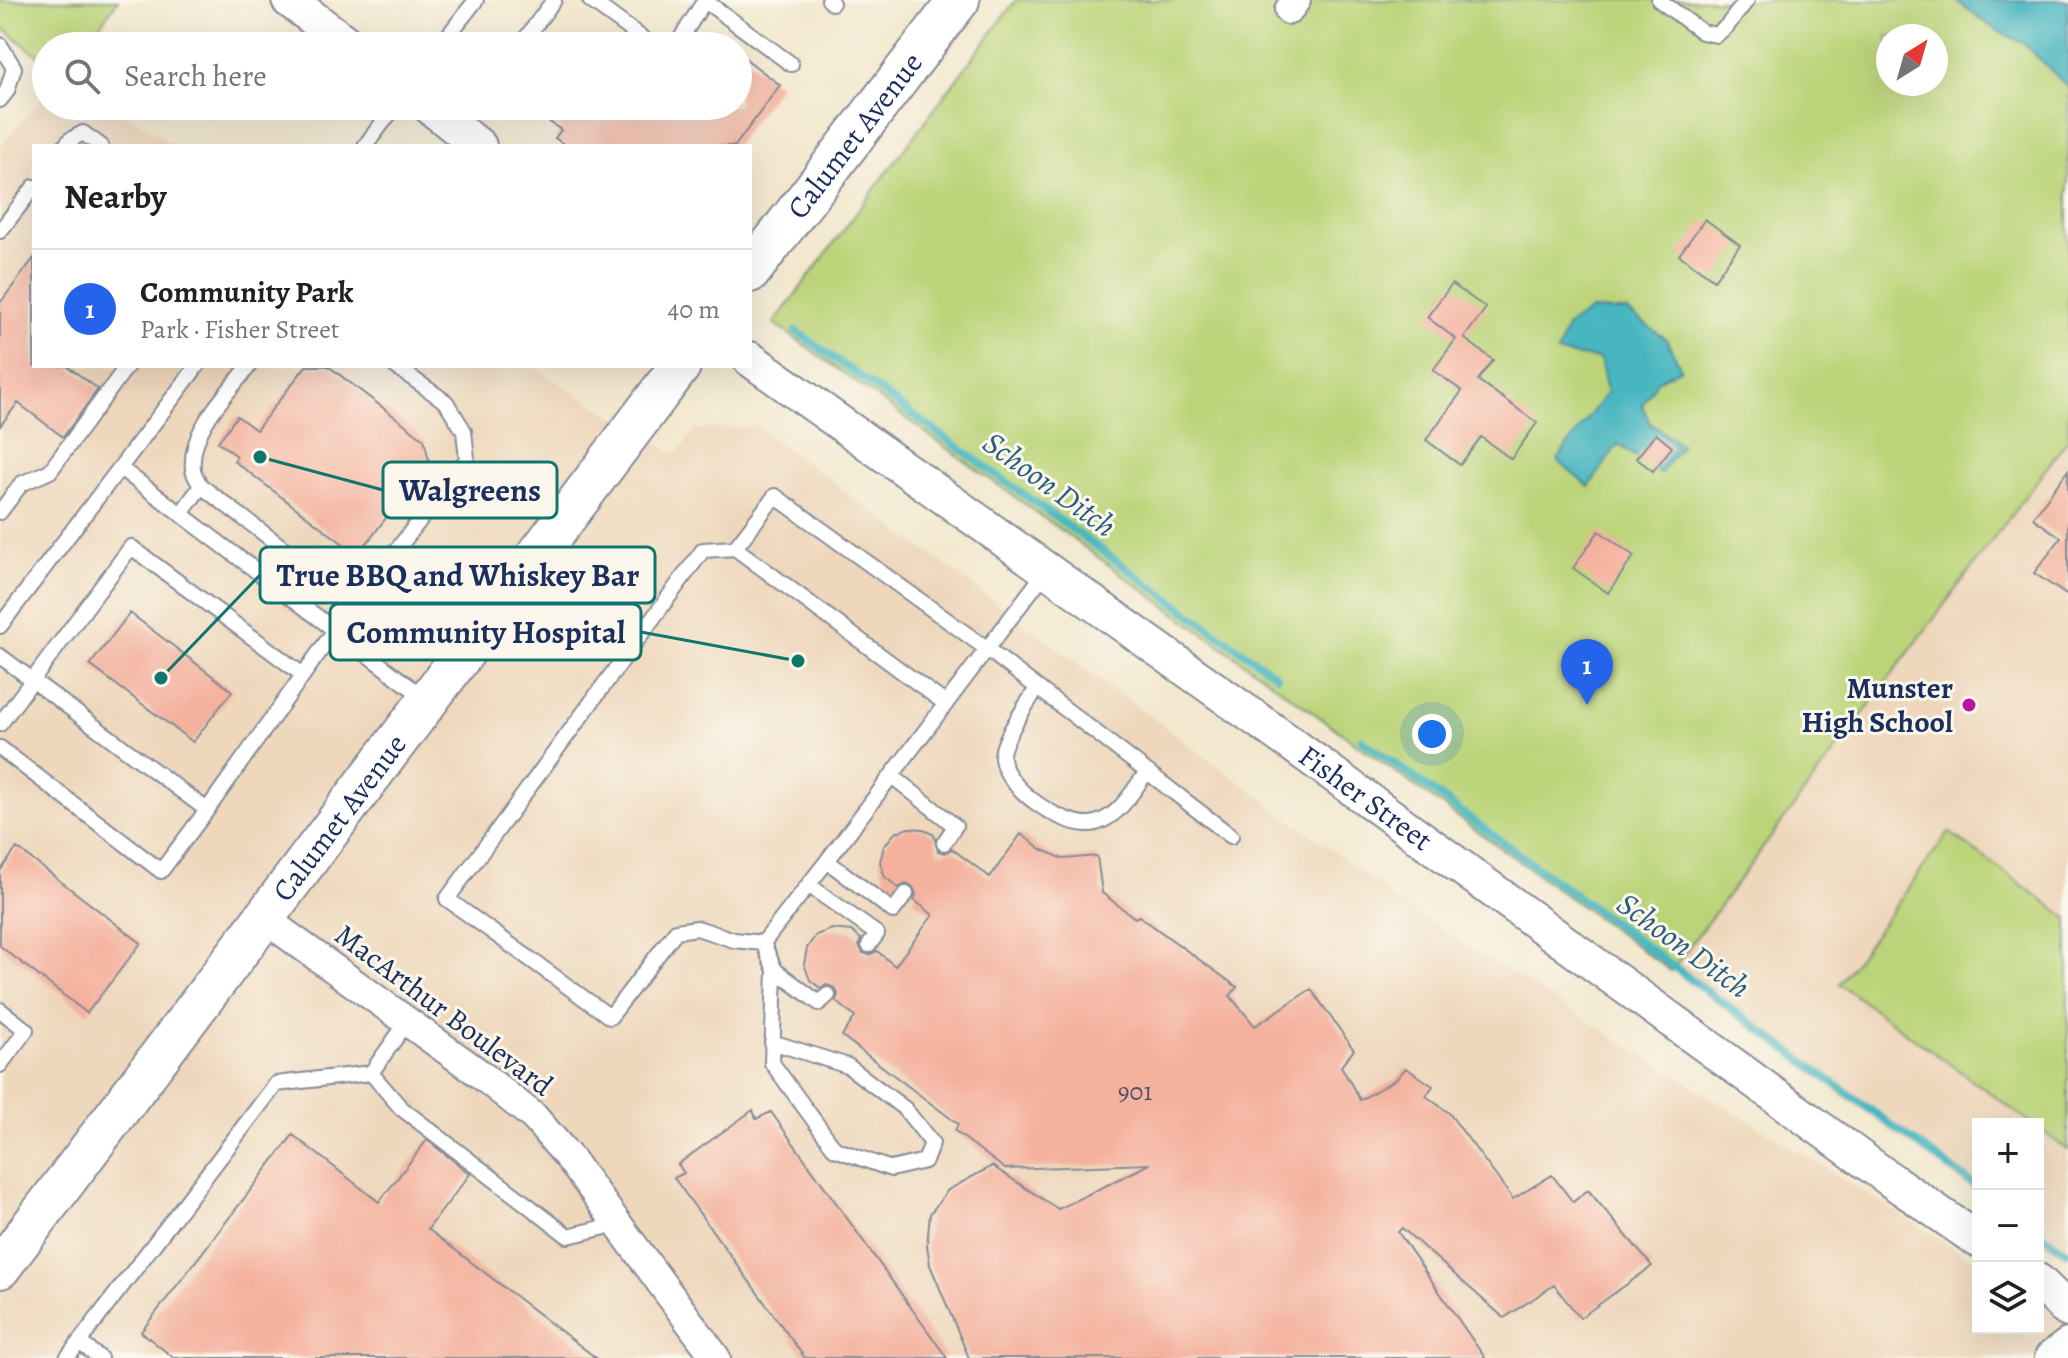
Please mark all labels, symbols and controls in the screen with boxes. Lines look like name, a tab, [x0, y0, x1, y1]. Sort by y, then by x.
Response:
north arrow	[1876, 24, 1948, 96]
search box	[32, 32, 752, 120]
street label: Calumet Avenue	[778, 44, 932, 227]
icon: search	[60, 54, 104, 98]
text: Search here	[124, 56, 267, 96]
text: Nearby	[64, 173, 167, 220]
text: Community Park	[140, 272, 354, 312]
text: 1	[85, 292, 95, 327]
text: 40 m	[668, 292, 720, 327]
text: Park · Fisher Street	[140, 312, 339, 347]
water label: Schoon Ditch	[974, 421, 1126, 547]
callout: Walgreens	[383, 462, 557, 518]
text: Walgreens	[398, 468, 541, 512]
callout: True BBQ and Whiskey Bar	[260, 547, 655, 603]
text: True BBQ and Whiskey Bar	[277, 553, 639, 597]
callout: Community Hospital	[330, 604, 641, 660]
text: Community Hospital	[346, 610, 626, 654]
pin: 1	[1561, 639, 1613, 705]
place label: Munster High School	[1802, 668, 1953, 742]
marker: Munster High School	[1960, 696, 1978, 714]
your location	[1412, 714, 1452, 754]
street label: Calumet Avenue	[263, 726, 416, 910]
street label: Fisher Street	[1291, 736, 1441, 860]
water label: Schoon Ditch	[1608, 882, 1760, 1008]
street label: MacArthur Boulevard	[327, 915, 562, 1106]
house number: 901	[1118, 1074, 1152, 1109]
map controls	[1972, 1118, 2044, 1334]
button: +	[1972, 1118, 2044, 1190]
button: −	[1972, 1190, 2044, 1262]
button: layers	[1972, 1262, 2044, 1334]

